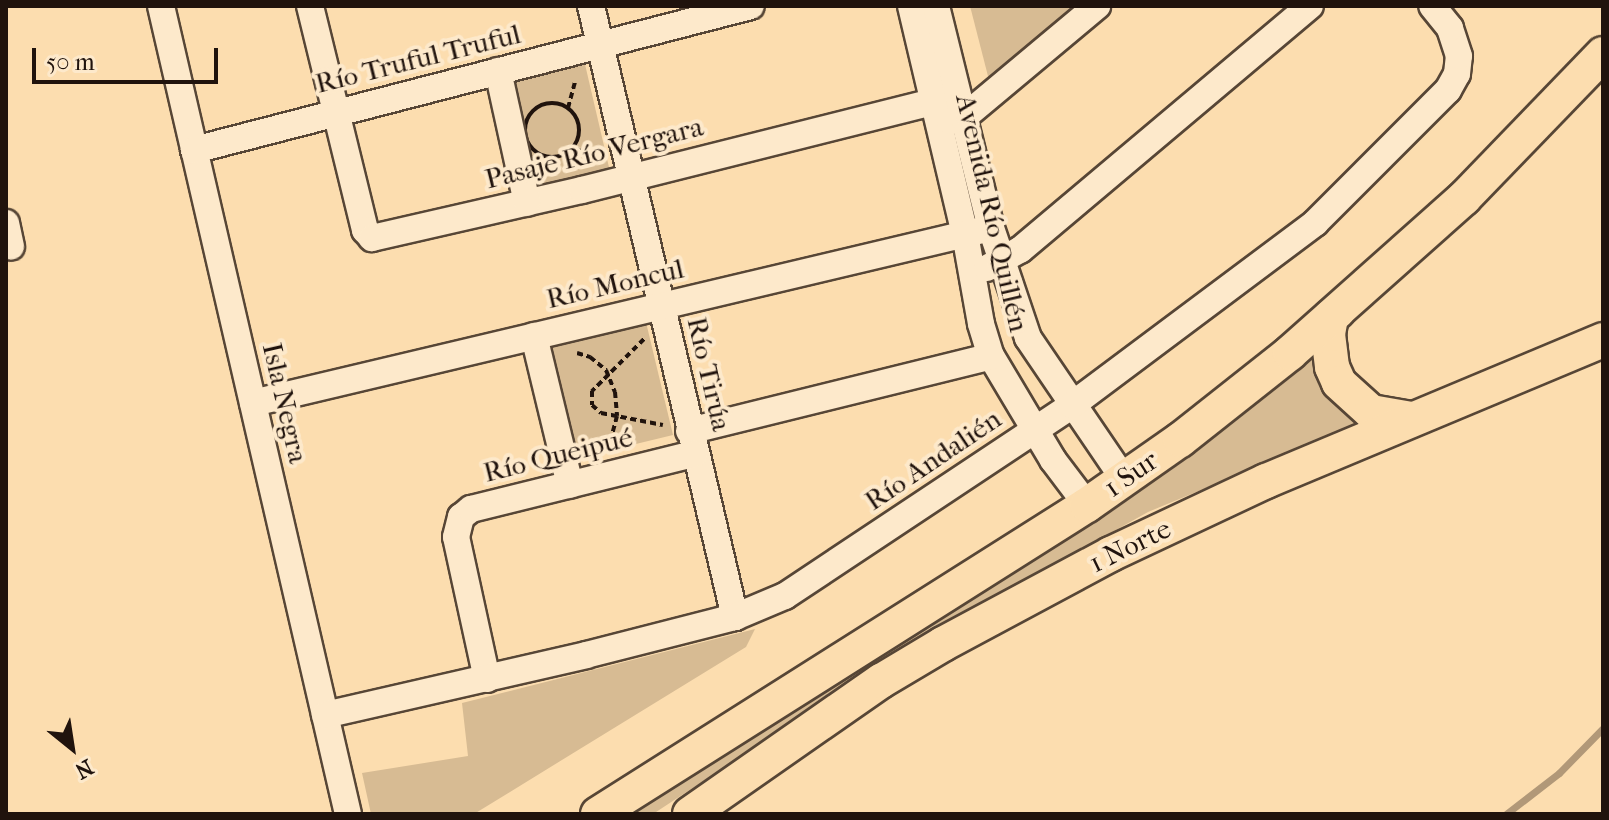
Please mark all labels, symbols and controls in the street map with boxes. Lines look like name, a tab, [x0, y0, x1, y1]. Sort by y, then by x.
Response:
street label: Río Truful Truful	[312, 17, 524, 101]
scale bar	[36, 32, 222, 82]
text: 50 m	[46, 48, 95, 76]
street label: Avenida Río Quillén	[948, 91, 1036, 335]
street label: Pasaje Río Vergara	[482, 110, 706, 196]
street label: Río Moncul	[543, 252, 687, 316]
street label: Río Tirúa	[680, 314, 738, 434]
street label: Isla Negra	[255, 340, 315, 466]
street label: Río Andalién	[859, 402, 1007, 518]
street label: Río Queipué	[480, 420, 636, 490]
street label: 1 Sur	[1098, 444, 1164, 504]
street label: 1 Norte	[1084, 512, 1176, 580]
north arrow	[32, 708, 112, 788]
text: N	[70, 753, 98, 784]

